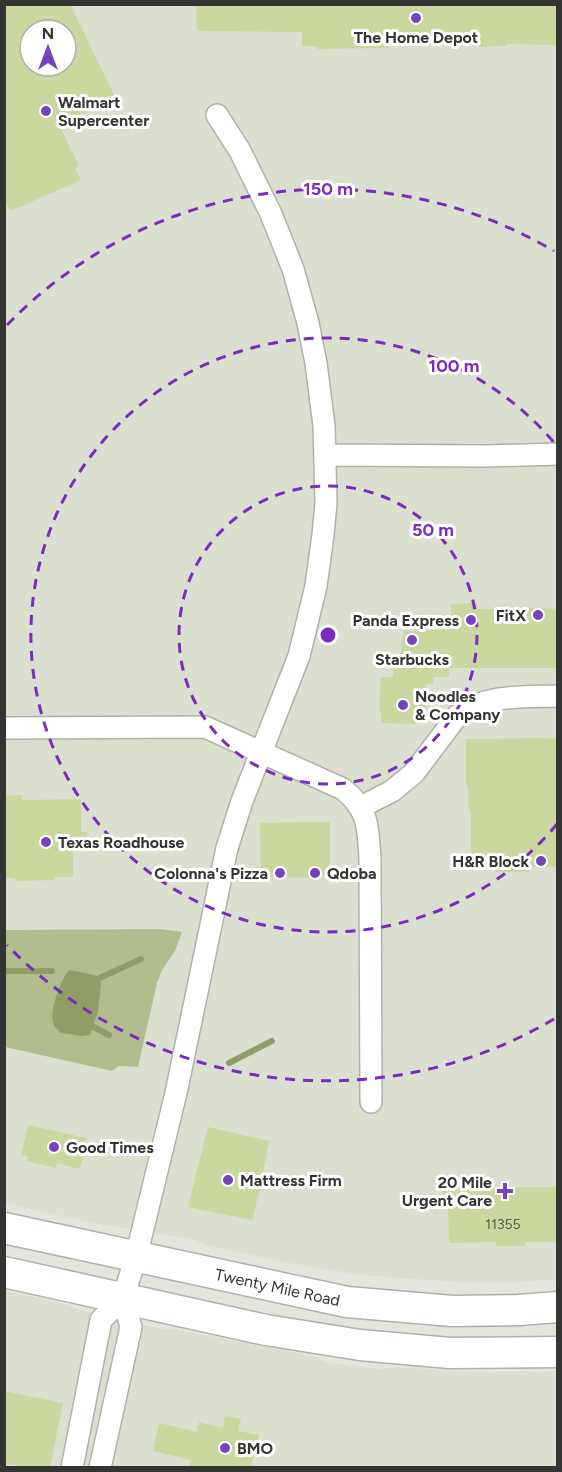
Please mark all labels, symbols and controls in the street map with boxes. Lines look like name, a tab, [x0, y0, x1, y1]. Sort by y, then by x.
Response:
marker: The Home Depot	[409, 11, 423, 25]
north arrow	[18, 18, 78, 78]
text: N	[42, 24, 54, 43]
place label: The Home Depot	[354, 28, 478, 47]
place label: Walmart Supercenter	[58, 93, 149, 130]
marker: Walmart Supercenter	[39, 104, 53, 118]
text: 150 m	[303, 178, 353, 200]
text: 100 m	[429, 355, 479, 377]
text: 50 m	[412, 519, 454, 541]
place label: FitX	[496, 606, 526, 625]
marker: FitX	[531, 608, 545, 622]
place label: Panda Express	[353, 611, 460, 630]
marker: Panda Express	[464, 613, 478, 627]
centre of rings	[318, 625, 338, 645]
marker: Starbucks	[405, 633, 419, 647]
place label: Starbucks	[375, 650, 450, 669]
place label: Noodles & Company	[415, 687, 501, 724]
marker: Noodles & Company	[396, 698, 410, 712]
place label: Texas Roadhouse	[58, 833, 185, 852]
marker: Texas Roadhouse	[39, 835, 53, 849]
place label: H&R Block	[452, 852, 529, 871]
marker: H&R Block	[534, 854, 548, 868]
place label: Colonna's Pizza	[154, 864, 268, 883]
place label: Qdoba	[327, 864, 377, 883]
marker: Colonna's Pizza	[273, 866, 287, 880]
marker: Qdoba	[308, 866, 322, 880]
place label: Good Times	[66, 1138, 154, 1157]
marker: Good Times	[47, 1140, 61, 1154]
place label: Mattress Firm	[240, 1171, 342, 1190]
marker: Mattress Firm	[221, 1173, 235, 1187]
place label: 20 Mile Urgent Care	[402, 1173, 492, 1210]
marker: 20 Mile Urgent Care	[496, 1182, 514, 1200]
house number: 11355	[485, 1216, 521, 1233]
street label: Twenty Mile Road	[213, 1264, 342, 1310]
place label: BMO	[237, 1439, 274, 1458]
marker: BMO	[218, 1441, 232, 1455]

